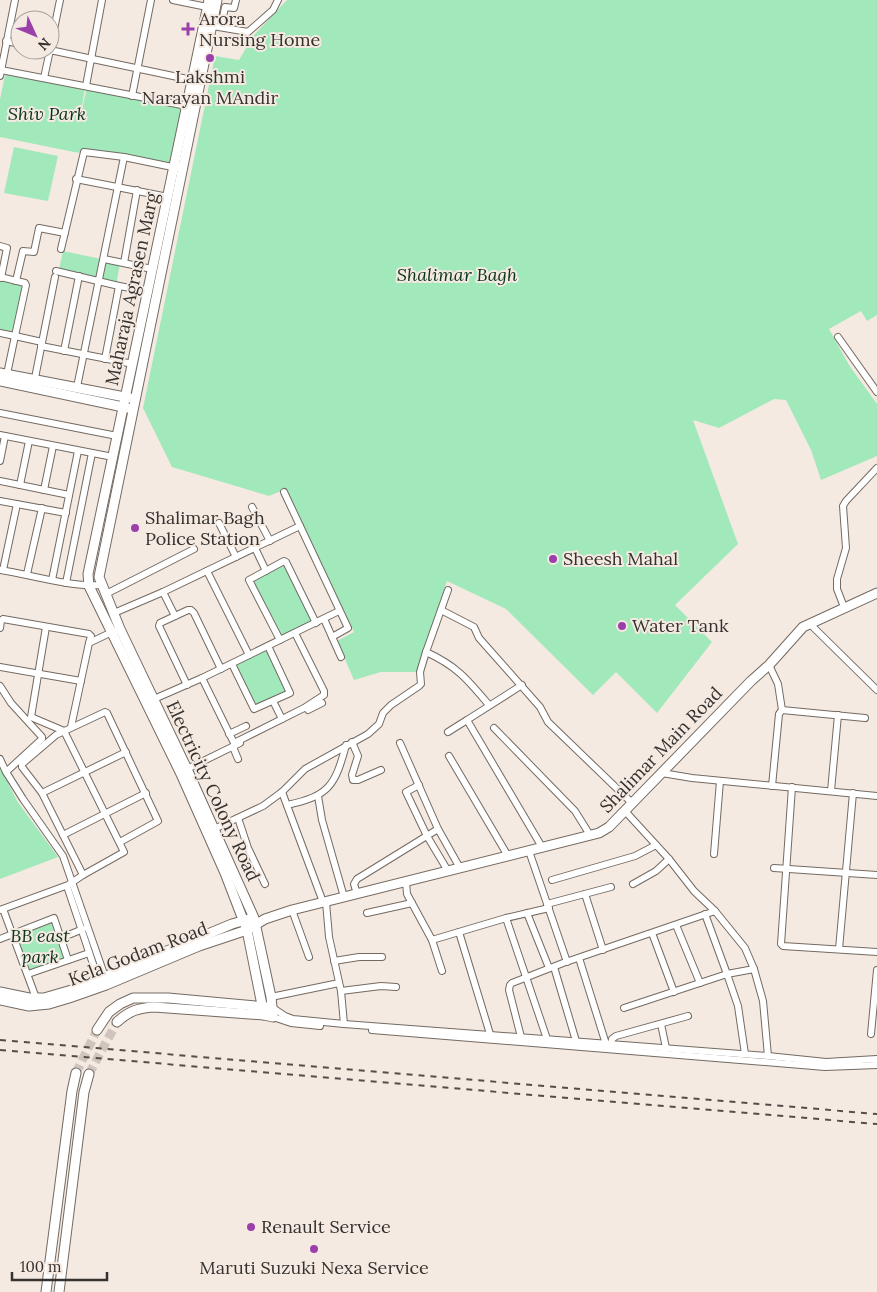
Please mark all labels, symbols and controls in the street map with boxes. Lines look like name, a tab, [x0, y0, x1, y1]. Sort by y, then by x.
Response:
place label: Arora Nursing Home	[198, 7, 321, 51]
north arrow	[10, 10, 60, 60]
marker: Arora Nursing Home	[181, 22, 195, 36]
text: N	[34, 34, 55, 54]
marker: Lakshmi Narayan MAndir	[204, 52, 216, 64]
place label: Lakshmi Narayan MAndir	[142, 65, 278, 109]
park label: Shiv Park	[8, 102, 86, 125]
street label: Maharaja Agrasen Marg	[100, 189, 163, 388]
park label: Shalimar Bagh	[397, 263, 518, 286]
place label: Shalimar Bagh Police Station	[145, 506, 265, 550]
marker: Shalimar Bagh Police Station	[129, 522, 141, 534]
place label: Sheesh Mahal	[563, 547, 678, 570]
marker: Sheesh Mahal	[547, 553, 559, 565]
place label: Water Tank	[632, 614, 729, 637]
marker: Water Tank	[616, 620, 628, 632]
street label: Shalimar Main Road	[595, 682, 727, 818]
street label: Electricity Colony Road	[161, 697, 266, 885]
street label: Kela Godam Road	[65, 916, 211, 991]
park label: BB east park	[10, 924, 70, 968]
place label: Renault Service	[261, 1215, 391, 1238]
marker: Renault Service	[245, 1221, 257, 1233]
marker: Maruti Suzuki Nexa Service	[308, 1243, 320, 1255]
scale bar	[12, 1250, 108, 1282]
place label: Maruti Suzuki Nexa Service	[199, 1256, 429, 1279]
text: 100 m	[20, 1257, 61, 1276]

